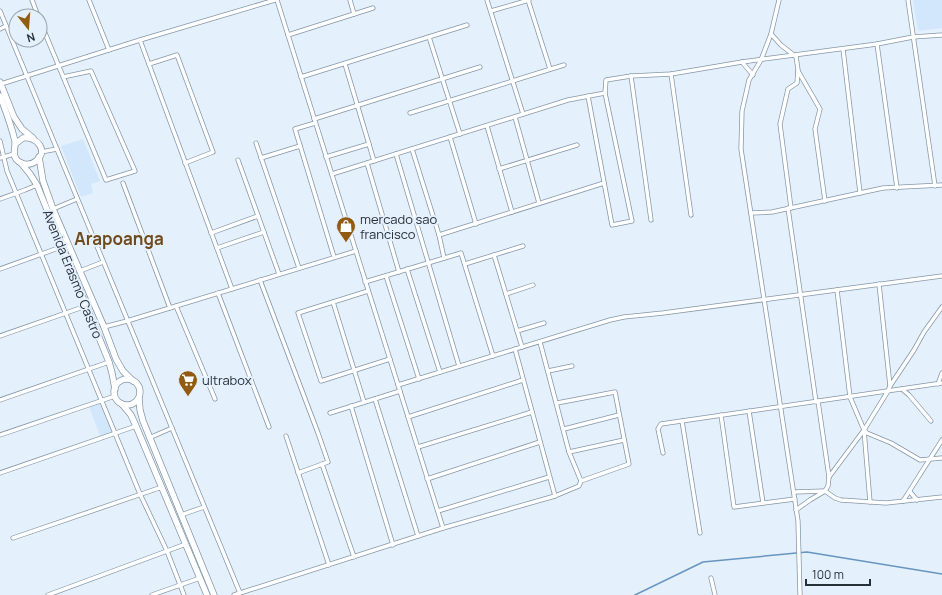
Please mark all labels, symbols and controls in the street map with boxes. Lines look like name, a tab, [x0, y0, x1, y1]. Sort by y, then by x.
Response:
north arrow	[8, 8, 48, 48]
text: N	[25, 30, 37, 46]
street label: Avenida Erasmo Castro	[39, 207, 107, 341]
place label: mercado sao francisco	[360, 210, 438, 243]
shop icon: mercado sao francisco	[335, 215, 357, 243]
district label: Arapoanga	[74, 227, 164, 250]
supermarket icon: ultrabox	[177, 369, 199, 397]
place label: ultrabox	[202, 371, 252, 389]
scale bar	[806, 561, 870, 587]
text: 100 m	[812, 566, 844, 583]

